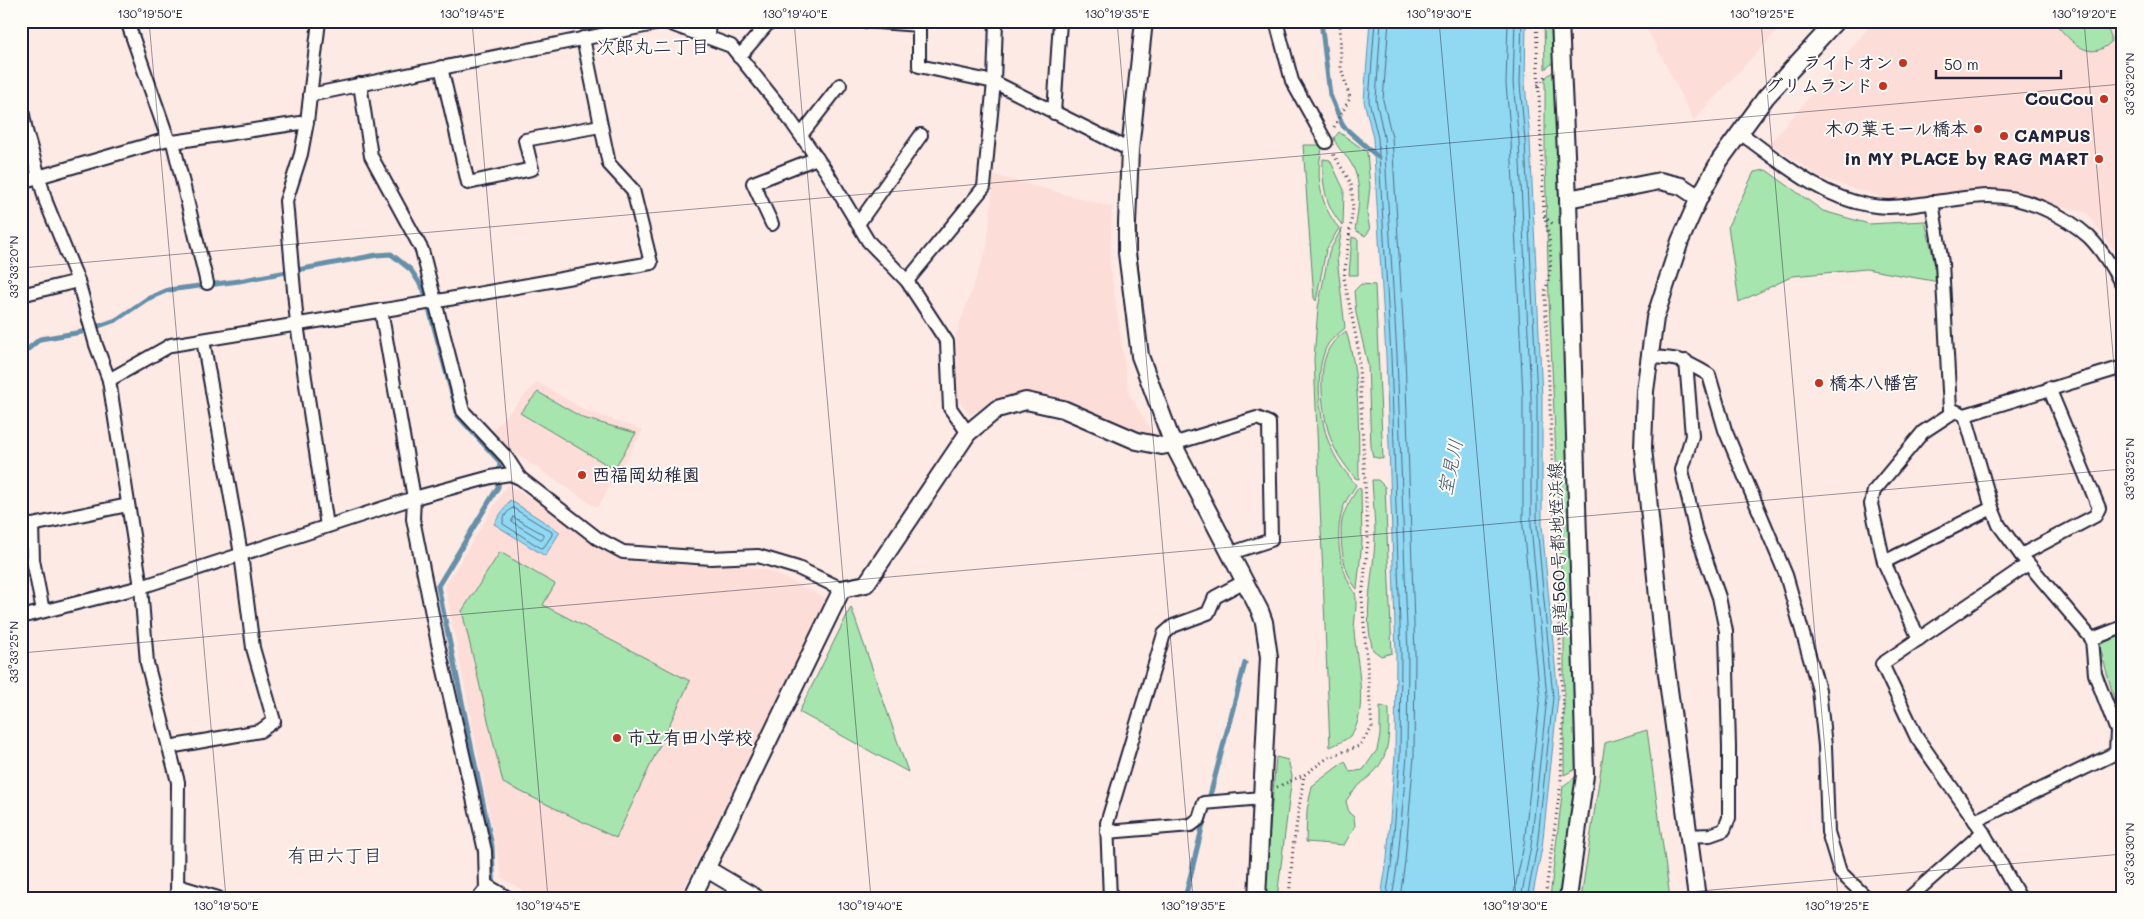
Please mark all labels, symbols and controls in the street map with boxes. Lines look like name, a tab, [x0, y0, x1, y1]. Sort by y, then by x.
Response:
text: 130°19'50"E	[117, 5, 183, 21]
text: 130°19'45"E	[440, 5, 504, 21]
text: 130°19'40"E	[762, 5, 828, 21]
text: 130°19'35"E	[1085, 5, 1149, 21]
text: 130°19'30"E	[1406, 5, 1472, 21]
text: 130°19'25"E	[1730, 5, 1794, 21]
text: 130°19'20"E	[2052, 5, 2116, 21]
district label: 次郎丸二丁目	[596, 33, 710, 58]
scale bar	[1936, 48, 2062, 80]
place label: ライトオン	[1803, 50, 1893, 74]
text: 33°33'20"N	[2121, 53, 2137, 115]
text: 50 m	[1944, 54, 1979, 74]
marker: ライトオン	[1897, 57, 1909, 69]
place label: グリムランド	[1765, 73, 1873, 97]
marker: グリムランド	[1877, 80, 1889, 92]
place label: CouCou	[2025, 86, 2094, 110]
marker: CouCou	[2098, 93, 2110, 105]
place label: 木の葉モール橋本	[1825, 116, 1968, 140]
marker: 木の葉モール橋本	[1972, 123, 1984, 135]
place label: CAMPUS	[2014, 123, 2091, 147]
marker: CAMPUS	[1998, 130, 2010, 142]
place label: in MY PLACE by RAG MART	[1844, 146, 2089, 170]
marker: in MY PLACE by RAG MART	[2093, 153, 2105, 165]
text: 33°33'20"N	[5, 236, 21, 298]
place label: 橋本八幡宮	[1829, 370, 1919, 394]
marker: 橋本八幡宮	[1813, 377, 1825, 389]
water label: 室見川	[1431, 436, 1468, 497]
text: 33°33'25"N	[2121, 438, 2137, 500]
street label: 県道560号都地姪浜線	[1542, 461, 1572, 639]
place label: 西福岡幼稚園	[592, 462, 700, 486]
marker: 西福岡幼稚園	[576, 469, 588, 481]
text: 33°33'25"N	[5, 621, 21, 683]
place label: 市立有田小学校	[627, 725, 753, 749]
marker: 市立有田小学校	[611, 732, 623, 744]
text: 33°33'30"N	[2121, 823, 2137, 885]
district label: 有田六丁目	[287, 842, 383, 867]
text: 130°19'50"E	[193, 897, 259, 913]
text: 130°19'45"E	[516, 897, 580, 913]
text: 130°19'40"E	[837, 897, 903, 913]
text: 130°19'35"E	[1161, 897, 1225, 913]
text: 130°19'30"E	[1482, 897, 1548, 913]
text: 130°19'25"E	[1805, 897, 1869, 913]

